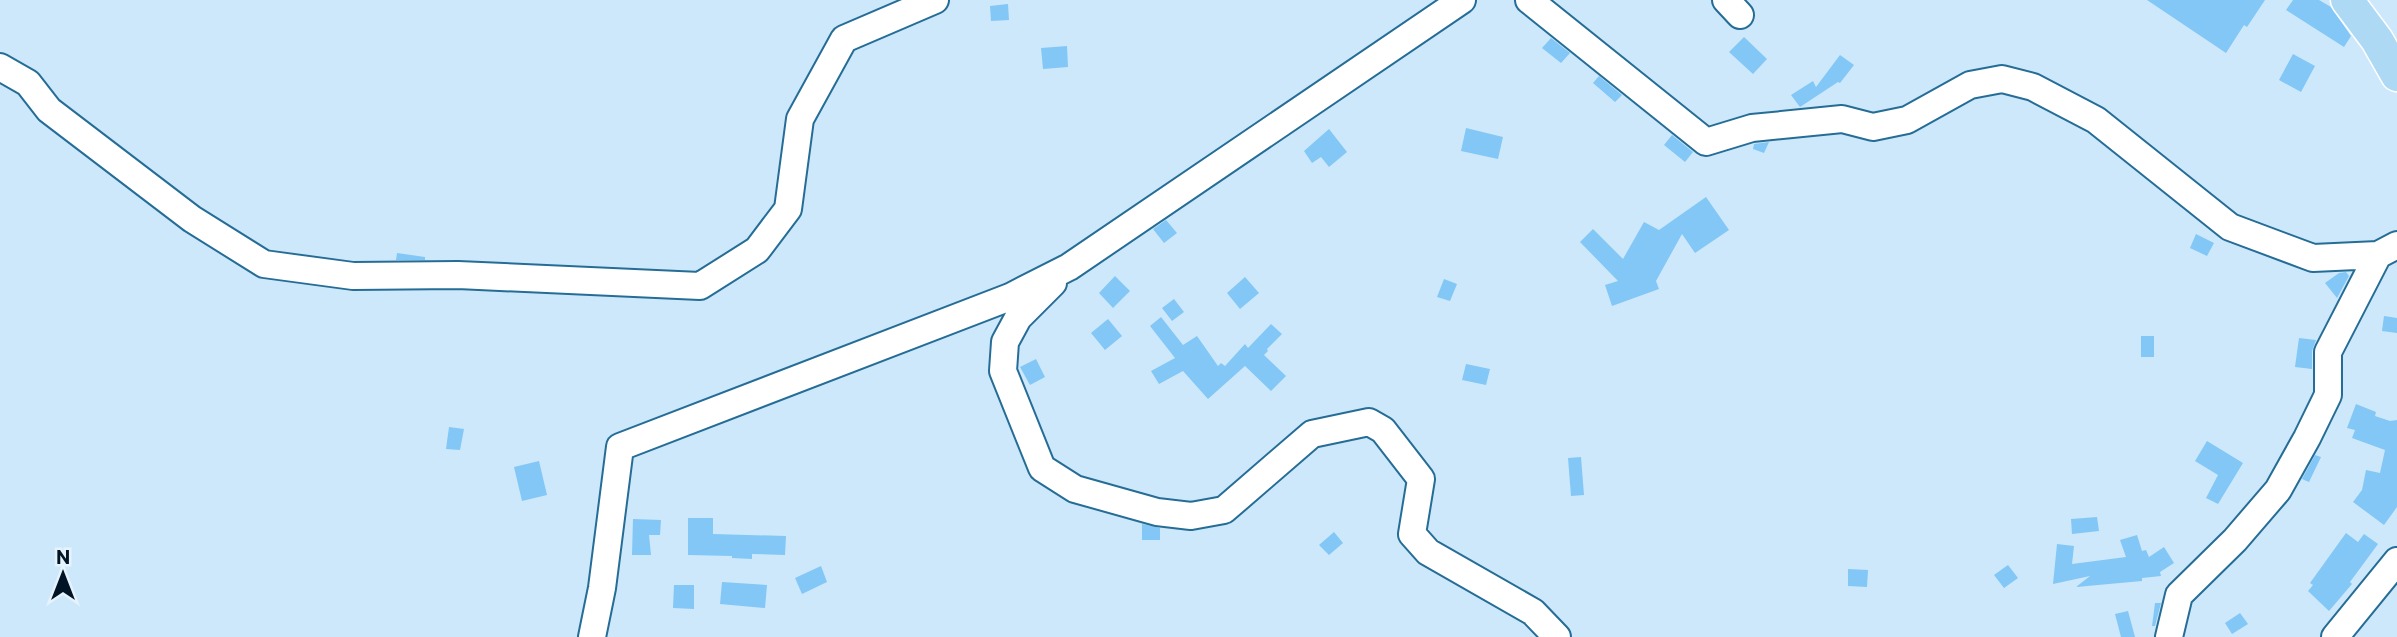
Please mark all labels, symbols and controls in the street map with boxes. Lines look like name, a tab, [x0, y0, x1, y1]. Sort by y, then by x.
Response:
north arrow	[28, 539, 98, 609]
text: N	[56, 545, 70, 568]

